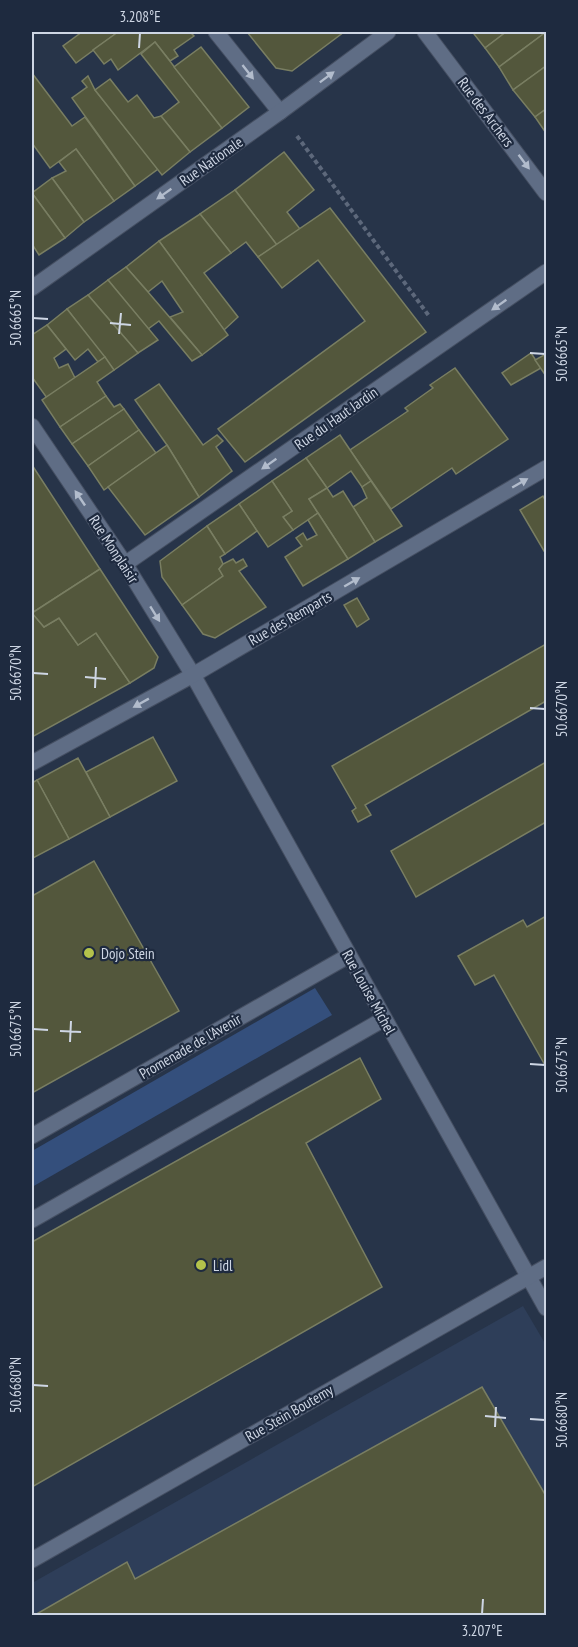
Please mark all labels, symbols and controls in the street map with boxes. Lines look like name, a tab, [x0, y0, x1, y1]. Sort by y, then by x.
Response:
text: 3.208°E	[119, 7, 161, 26]
one-way arrow	[242, 64, 254, 79]
one-way arrow	[318, 71, 334, 83]
street label: Rue des Archers	[454, 73, 518, 151]
street label: Rue Nationale	[176, 132, 246, 190]
one-way arrow	[517, 155, 529, 170]
one-way arrow	[156, 188, 172, 200]
text: 50.6665°N	[6, 290, 25, 346]
one-way arrow	[490, 300, 507, 311]
text: 50.6665°N	[552, 326, 571, 382]
street label: Rue du Haut Jardin	[291, 382, 381, 454]
one-way arrow	[261, 458, 277, 469]
one-way arrow	[512, 478, 529, 488]
one-way arrow	[75, 490, 86, 506]
street label: Rue Monplaisir	[85, 511, 144, 587]
one-way arrow	[344, 576, 360, 587]
street label: Rue des Remparts	[245, 587, 335, 649]
one-way arrow	[150, 606, 161, 622]
text: 50.6670°N	[6, 645, 25, 701]
text: 50.6670°N	[552, 681, 571, 737]
one-way arrow	[133, 698, 150, 708]
place label: Dojo Stein	[101, 944, 155, 963]
marker: Dojo Stein	[82, 946, 96, 960]
street label: Rue Louise Michel	[338, 946, 400, 1038]
text: 50.6675°N	[6, 1001, 25, 1057]
street label: Promenade de l'Avenir	[136, 1009, 245, 1083]
text: 50.6675°N	[552, 1037, 571, 1093]
place label: Lidl	[213, 1256, 233, 1275]
marker: Lidl	[194, 1258, 208, 1272]
text: 50.6680°N	[6, 1357, 25, 1413]
street label: Rue Stein Boutemy	[242, 1380, 337, 1446]
text: 50.6680°N	[552, 1392, 571, 1448]
text: 3.207°E	[461, 1621, 503, 1640]

